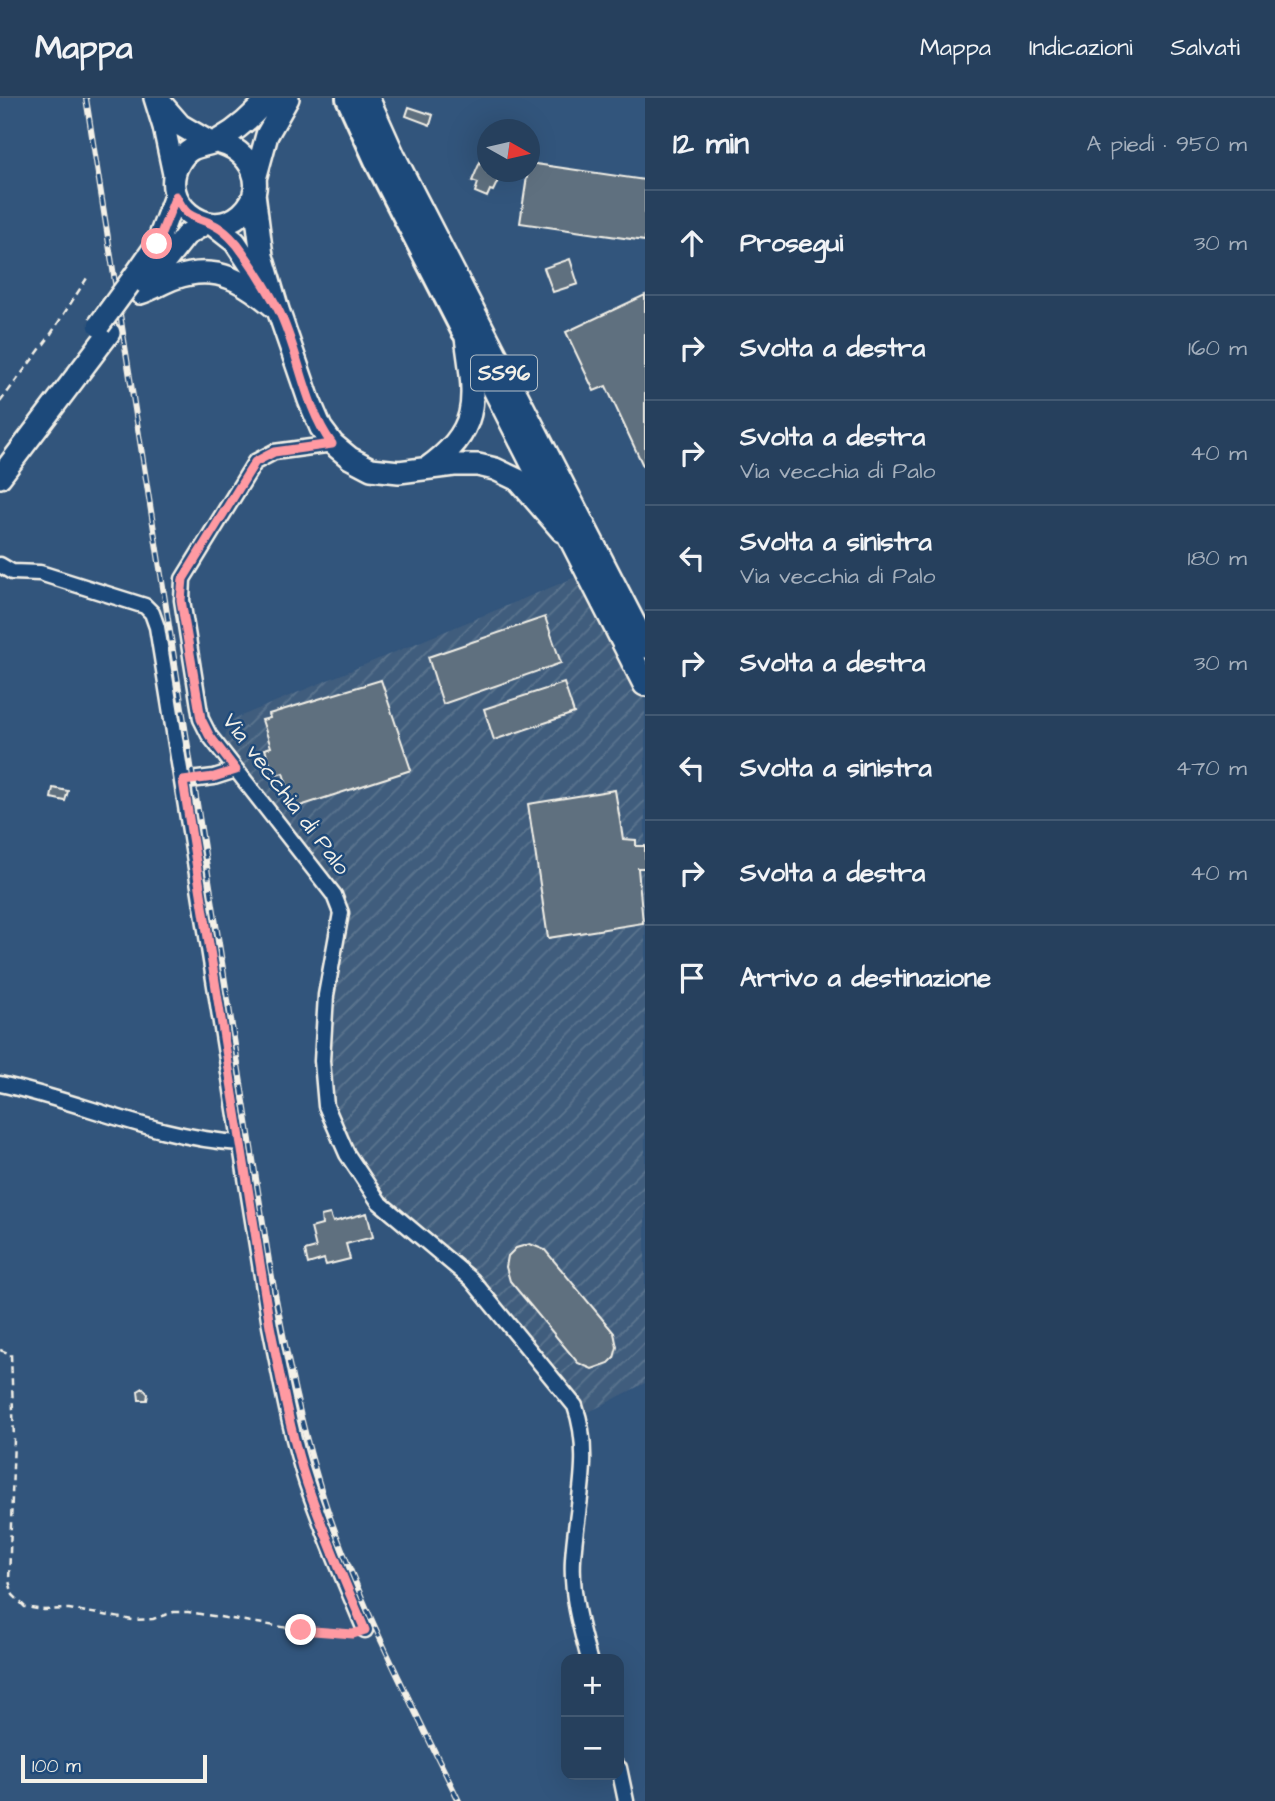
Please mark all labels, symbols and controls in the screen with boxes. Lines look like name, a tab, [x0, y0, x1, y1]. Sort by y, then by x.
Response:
text: Mappa	[35, 25, 133, 71]
text: Mappa	[920, 31, 991, 65]
text: Indicazioni	[1029, 31, 1133, 65]
text: Salvati	[1171, 31, 1240, 65]
north arrow	[477, 119, 540, 182]
text: 12 min	[673, 123, 749, 165]
text: A piedi · 950 m	[1086, 128, 1247, 160]
icon: ahead	[673, 224, 711, 262]
text: Prosegui	[740, 225, 843, 261]
text: 30 m	[1194, 227, 1247, 259]
route start	[141, 228, 172, 259]
icon: right	[673, 329, 711, 367]
text: Svolta a destra	[740, 330, 925, 366]
text: 160 m	[1188, 332, 1247, 364]
road number: SS96	[471, 356, 537, 390]
text: Svolta a destra	[740, 419, 925, 455]
icon: right	[673, 434, 711, 472]
text: 40 m	[1190, 437, 1247, 469]
text: Via vecchia di Palo	[740, 455, 935, 487]
text: Svolta a sinistra	[740, 524, 932, 560]
icon: left	[673, 539, 711, 577]
text: 180 m	[1188, 542, 1247, 574]
text: Via vecchia di Palo	[740, 560, 935, 592]
icon: right	[673, 644, 711, 682]
text: Svolta a destra	[740, 645, 925, 681]
text: 30 m	[1194, 647, 1247, 679]
street label: Via vecchia di Palo	[214, 706, 358, 882]
icon: left	[673, 749, 711, 787]
text: Svolta a sinistra	[740, 750, 932, 786]
text: 470 m	[1176, 752, 1247, 784]
icon: right	[673, 854, 711, 892]
text: Svolta a destra	[740, 855, 925, 891]
text: 40 m	[1190, 857, 1247, 889]
icon: arrive	[673, 959, 711, 997]
text: Arrivo a destinazione	[740, 960, 991, 996]
route end	[285, 1614, 316, 1645]
map controls	[561, 1654, 624, 1780]
button: +	[561, 1654, 624, 1717]
button: −	[561, 1717, 624, 1780]
scale bar	[21, 1752, 206, 1784]
text: 100 m	[32, 1753, 81, 1780]

